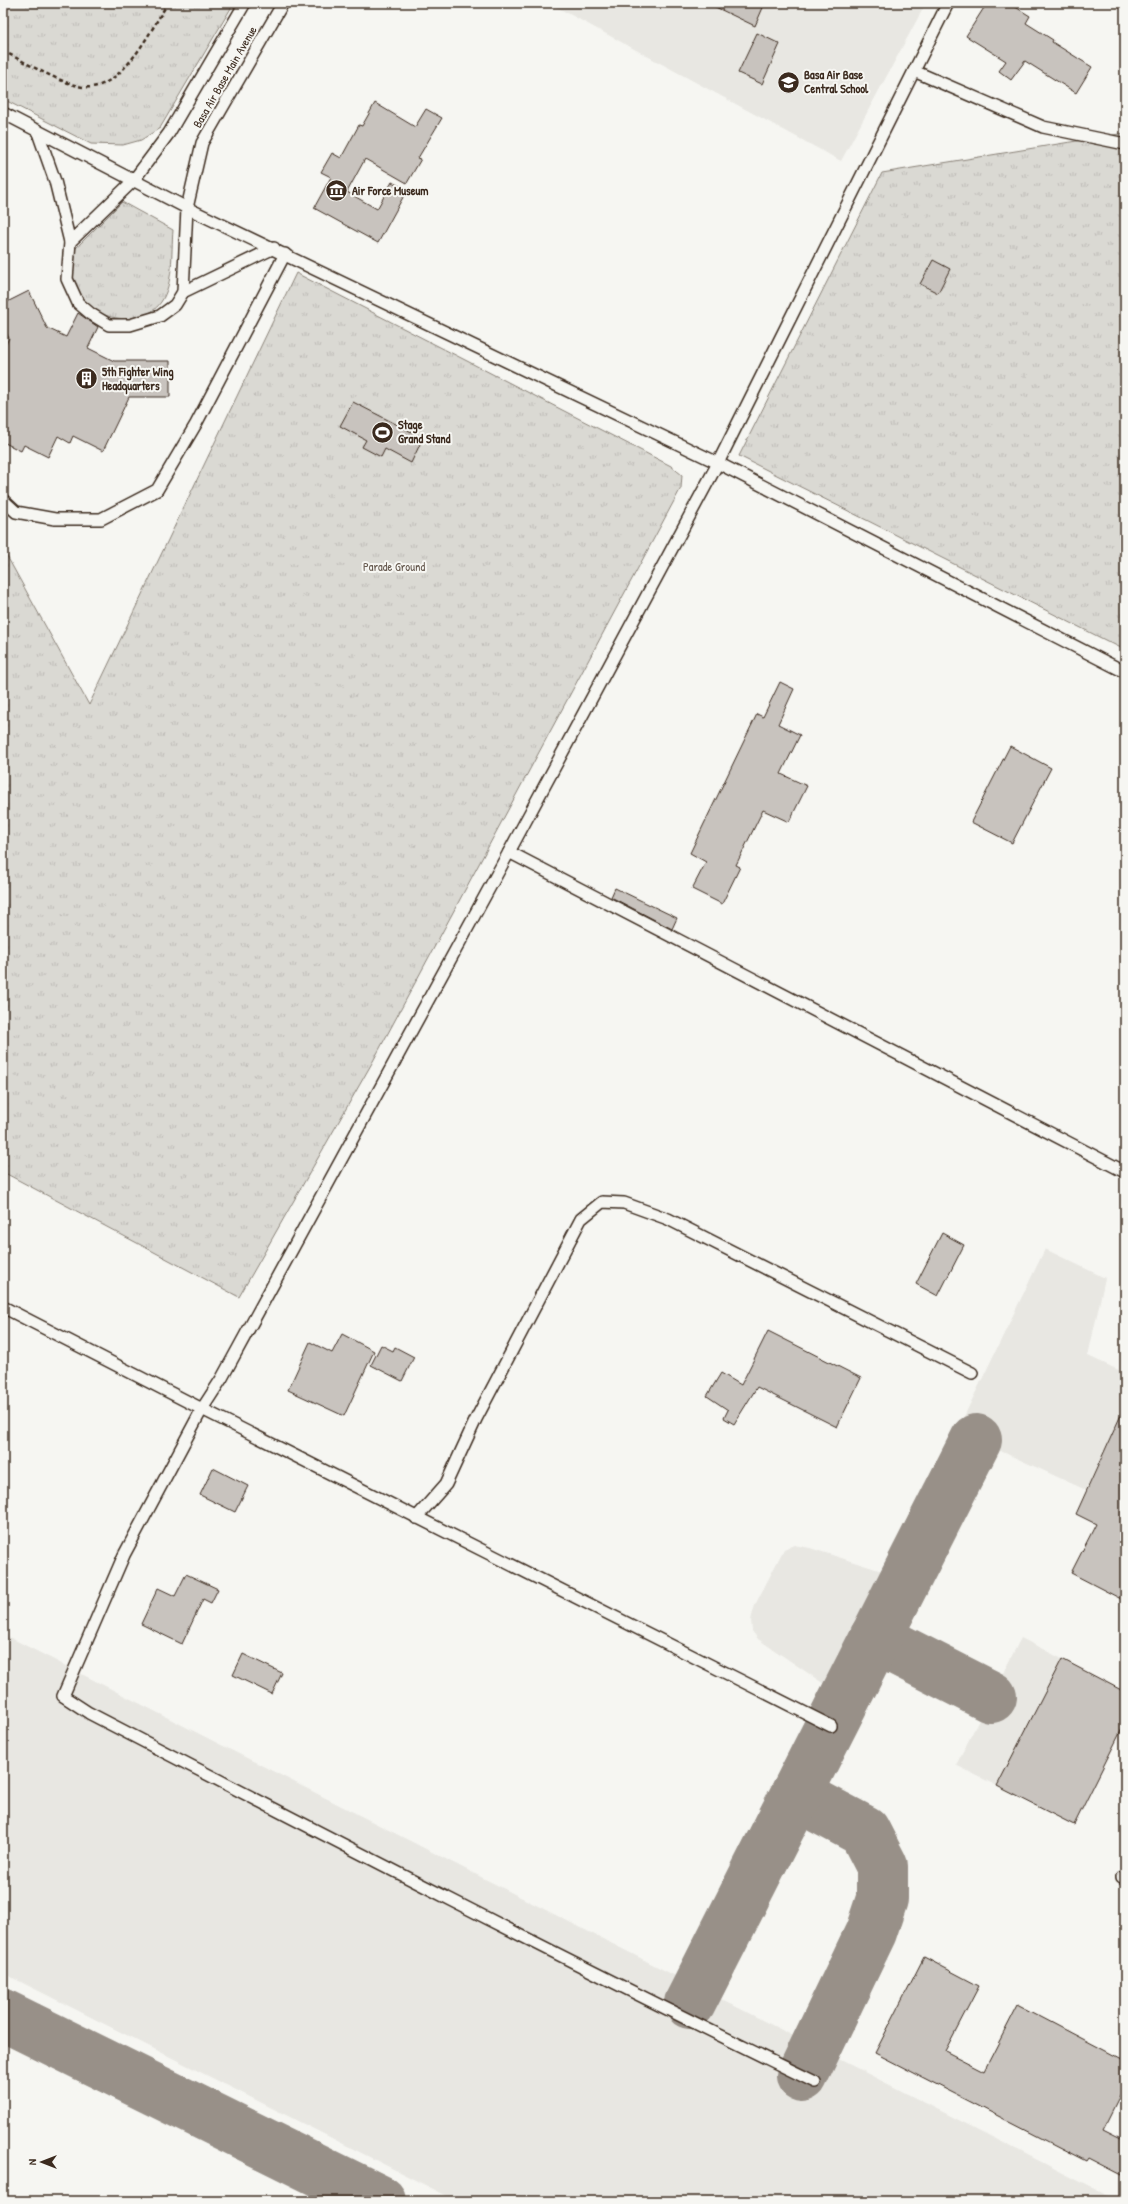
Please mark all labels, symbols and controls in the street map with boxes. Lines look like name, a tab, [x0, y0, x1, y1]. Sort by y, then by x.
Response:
street label: Basa Air Base Main Avenue	[188, 23, 261, 131]
place label: Basa Air Base Central School	[804, 66, 869, 97]
school or university icon: Basa Air Base Central School	[776, 69, 802, 95]
museum icon: Air Force Museum	[323, 178, 349, 204]
place label: Air Force Museum	[352, 182, 428, 199]
place label: 5th Fighter Wing Headquarters	[102, 363, 174, 395]
building icon: 5th Fighter Wing Headquarters	[73, 366, 99, 392]
place label: Stage Grand Stand	[398, 416, 451, 447]
sports icon: Stage Grand Stand	[369, 419, 395, 445]
park label: Parade Ground	[363, 558, 425, 575]
north arrow	[22, 2142, 62, 2182]
text: N	[25, 2159, 39, 2165]

